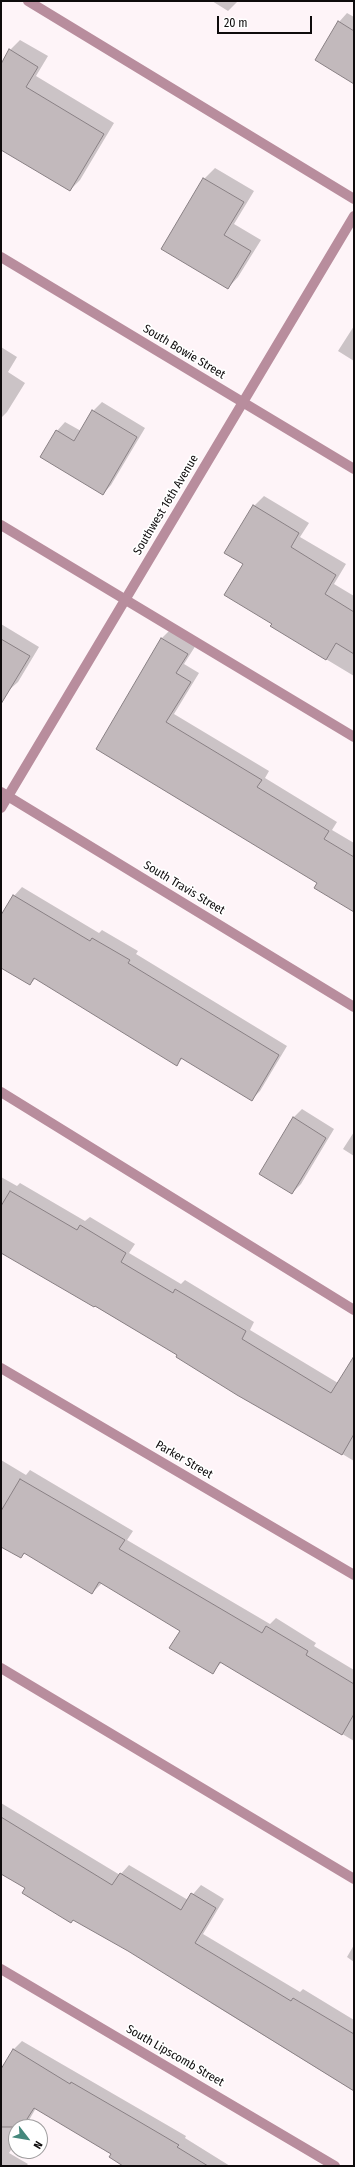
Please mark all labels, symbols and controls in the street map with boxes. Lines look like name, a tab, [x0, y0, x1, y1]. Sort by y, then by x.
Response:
scale bar	[219, 8, 314, 34]
text: 20 m	[224, 16, 248, 30]
street label: South Bowie Street	[140, 322, 228, 382]
street label: Southwest 16th Avenue	[130, 452, 202, 558]
street label: South Travis Street	[141, 858, 227, 918]
street label: Parker Street	[153, 1438, 215, 1482]
street label: South Lipscomb Street	[124, 2022, 226, 2090]
north arrow	[8, 2119, 48, 2159]
text: N	[31, 2139, 45, 2151]

